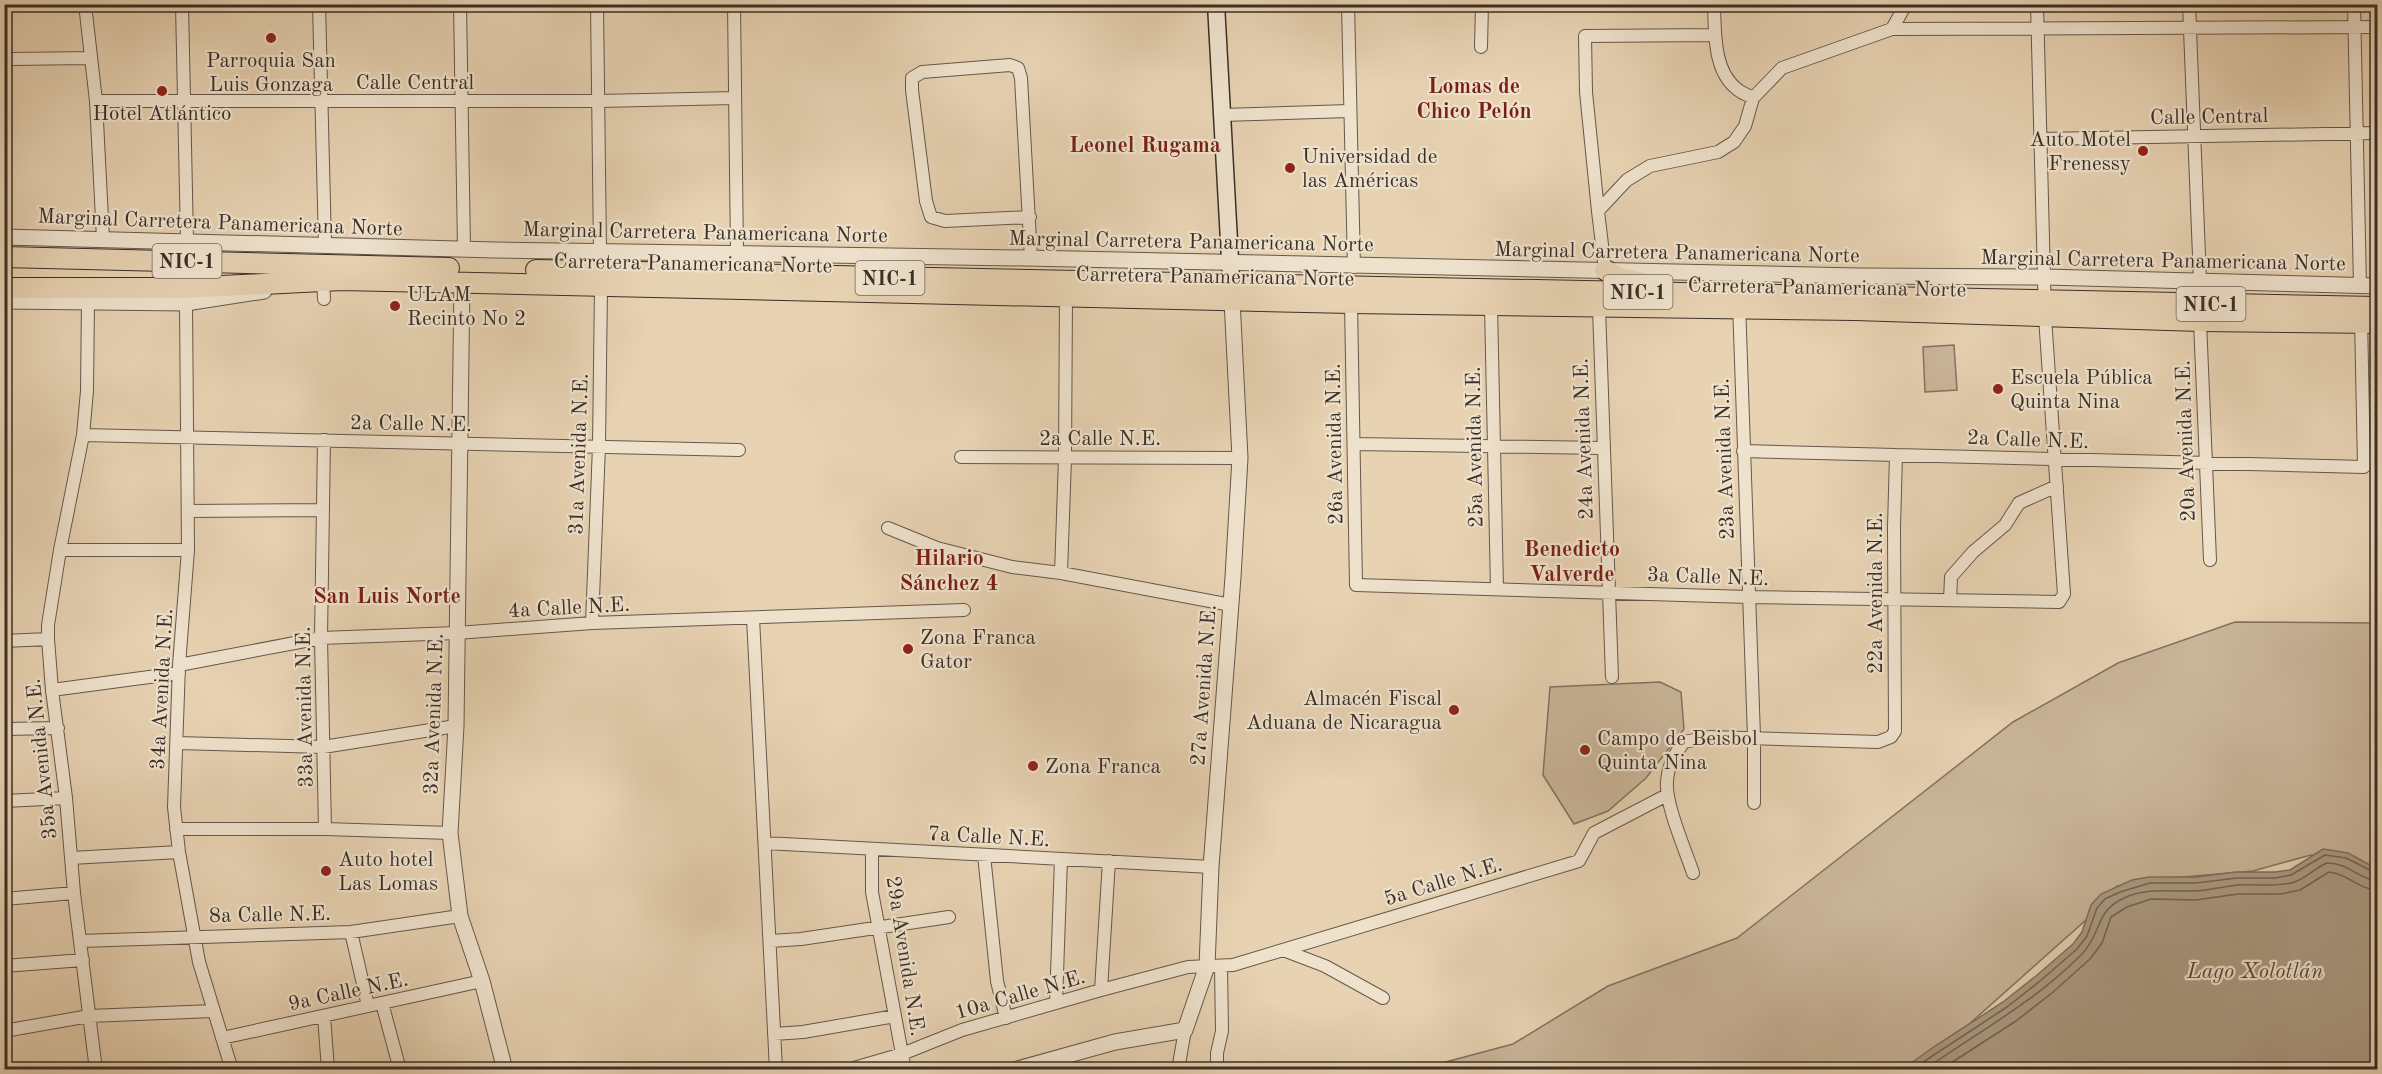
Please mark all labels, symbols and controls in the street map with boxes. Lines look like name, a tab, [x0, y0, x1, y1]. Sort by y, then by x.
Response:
marker: Parroquia San Luis Gonzaga	[264, 31, 278, 45]
place label: Parroquia San Luis Gonzaga	[206, 51, 336, 96]
street label: Calle Central	[356, 73, 475, 94]
district label: Lomas de Chico Pelón	[1416, 76, 1532, 123]
marker: Hotel Atlántico	[155, 84, 169, 98]
place label: Hotel Atlántico	[93, 104, 231, 125]
street label: Calle Central	[2150, 106, 2269, 129]
place label: Auto Motel Frenessy	[2029, 130, 2131, 175]
district label: Leonel Rugama	[1069, 135, 1221, 157]
marker: Auto Motel Frenessy	[2136, 144, 2150, 158]
place label: Universidad de las Américas	[1302, 147, 1437, 192]
marker: Universidad de las Américas	[1283, 161, 1297, 175]
street label: Marginal Carretera Panamericana Norte	[37, 207, 403, 240]
street label: Marginal Carretera Panamericana Norte	[522, 220, 888, 247]
street label: Marginal Carretera Panamericana Norte	[1008, 229, 1374, 256]
street label: Marginal Carretera Panamericana Norte	[1494, 240, 1860, 267]
road number: NIC-1	[152, 244, 222, 278]
street label: Marginal Carretera Panamericana Norte	[1980, 248, 2346, 275]
street label: Carretera Panamericana Norte	[554, 252, 832, 277]
road number: NIC-1	[856, 261, 924, 295]
street label: Carretera Panamericana Norte	[1076, 265, 1354, 290]
road number: NIC-1	[1604, 275, 1672, 309]
street label: Carretera Panamericana Norte	[1688, 276, 1966, 301]
place label: ULAM Recinto No 2	[407, 285, 526, 330]
road number: NIC-1	[2176, 287, 2246, 321]
marker: ULAM Recinto No 2	[388, 299, 402, 313]
street label: 24a Avenida N.E.	[1571, 358, 1598, 520]
street label: 20a Avenida N.E.	[2173, 360, 2200, 522]
street label: 26a Avenida N.E.	[1324, 363, 1347, 525]
street label: 25a Avenida N.E.	[1464, 366, 1487, 528]
place label: Escuela Pública Quinta Nina	[2010, 368, 2153, 413]
street label: 31a Avenida N.E.	[566, 373, 593, 535]
street label: 23a Avenida N.E.	[1712, 378, 1739, 540]
marker: Escuela Pública Quinta Nina	[1991, 382, 2005, 396]
street label: 2a Calle N.E.	[350, 413, 472, 436]
street label: 2a Calle N.E.	[1967, 428, 2089, 453]
street label: 2a Calle N.E.	[1039, 429, 1161, 450]
street label: 22a Avenida N.E.	[1866, 512, 1887, 674]
district label: Benedicto Valverde	[1524, 539, 1620, 586]
district label: Hilario Sánchez 4	[899, 548, 999, 595]
street label: 3a Calle N.E.	[1647, 565, 1769, 590]
district label: San Luis Norte	[313, 586, 461, 608]
street label: 4a Calle N.E.	[508, 595, 631, 622]
street label: 27a Avenida N.E.	[1188, 604, 1221, 767]
street label: 34a Avenida N.E.	[148, 608, 177, 770]
street label: 33a Avenida N.E.	[294, 626, 317, 788]
place label: Zona Franca Gator	[920, 628, 1036, 673]
street label: 32a Avenida N.E.	[421, 633, 448, 795]
marker: Zona Franca Gator	[901, 642, 915, 656]
street label: 35a Avenida N.E.	[24, 677, 61, 840]
place label: Almacén Fiscal Aduana de Nicaragua	[1246, 689, 1442, 734]
marker: Almacén Fiscal Aduana de Nicaragua	[1447, 703, 1461, 717]
place label: Campo de Beisbol Quinta Nina	[1597, 729, 1758, 774]
marker: Campo de Beisbol Quinta Nina	[1578, 743, 1592, 757]
place label: Zona Franca	[1045, 757, 1161, 778]
marker: Zona Franca	[1026, 759, 1040, 773]
street label: 7a Calle N.E.	[927, 824, 1050, 851]
place label: Auto hotel Las Lomas	[338, 850, 438, 895]
street label: 5a Calle N.E.	[1382, 855, 1505, 910]
marker: Auto hotel Las Lomas	[319, 864, 333, 878]
street label: 29a Avenida N.E.	[881, 875, 928, 1038]
street label: 8a Calle N.E.	[209, 904, 331, 927]
water label: Lago Xolotlán	[2186, 961, 2324, 983]
street label: 10a Calle N.E.	[953, 967, 1088, 1024]
street label: 9a Calle N.E.	[286, 969, 410, 1015]

